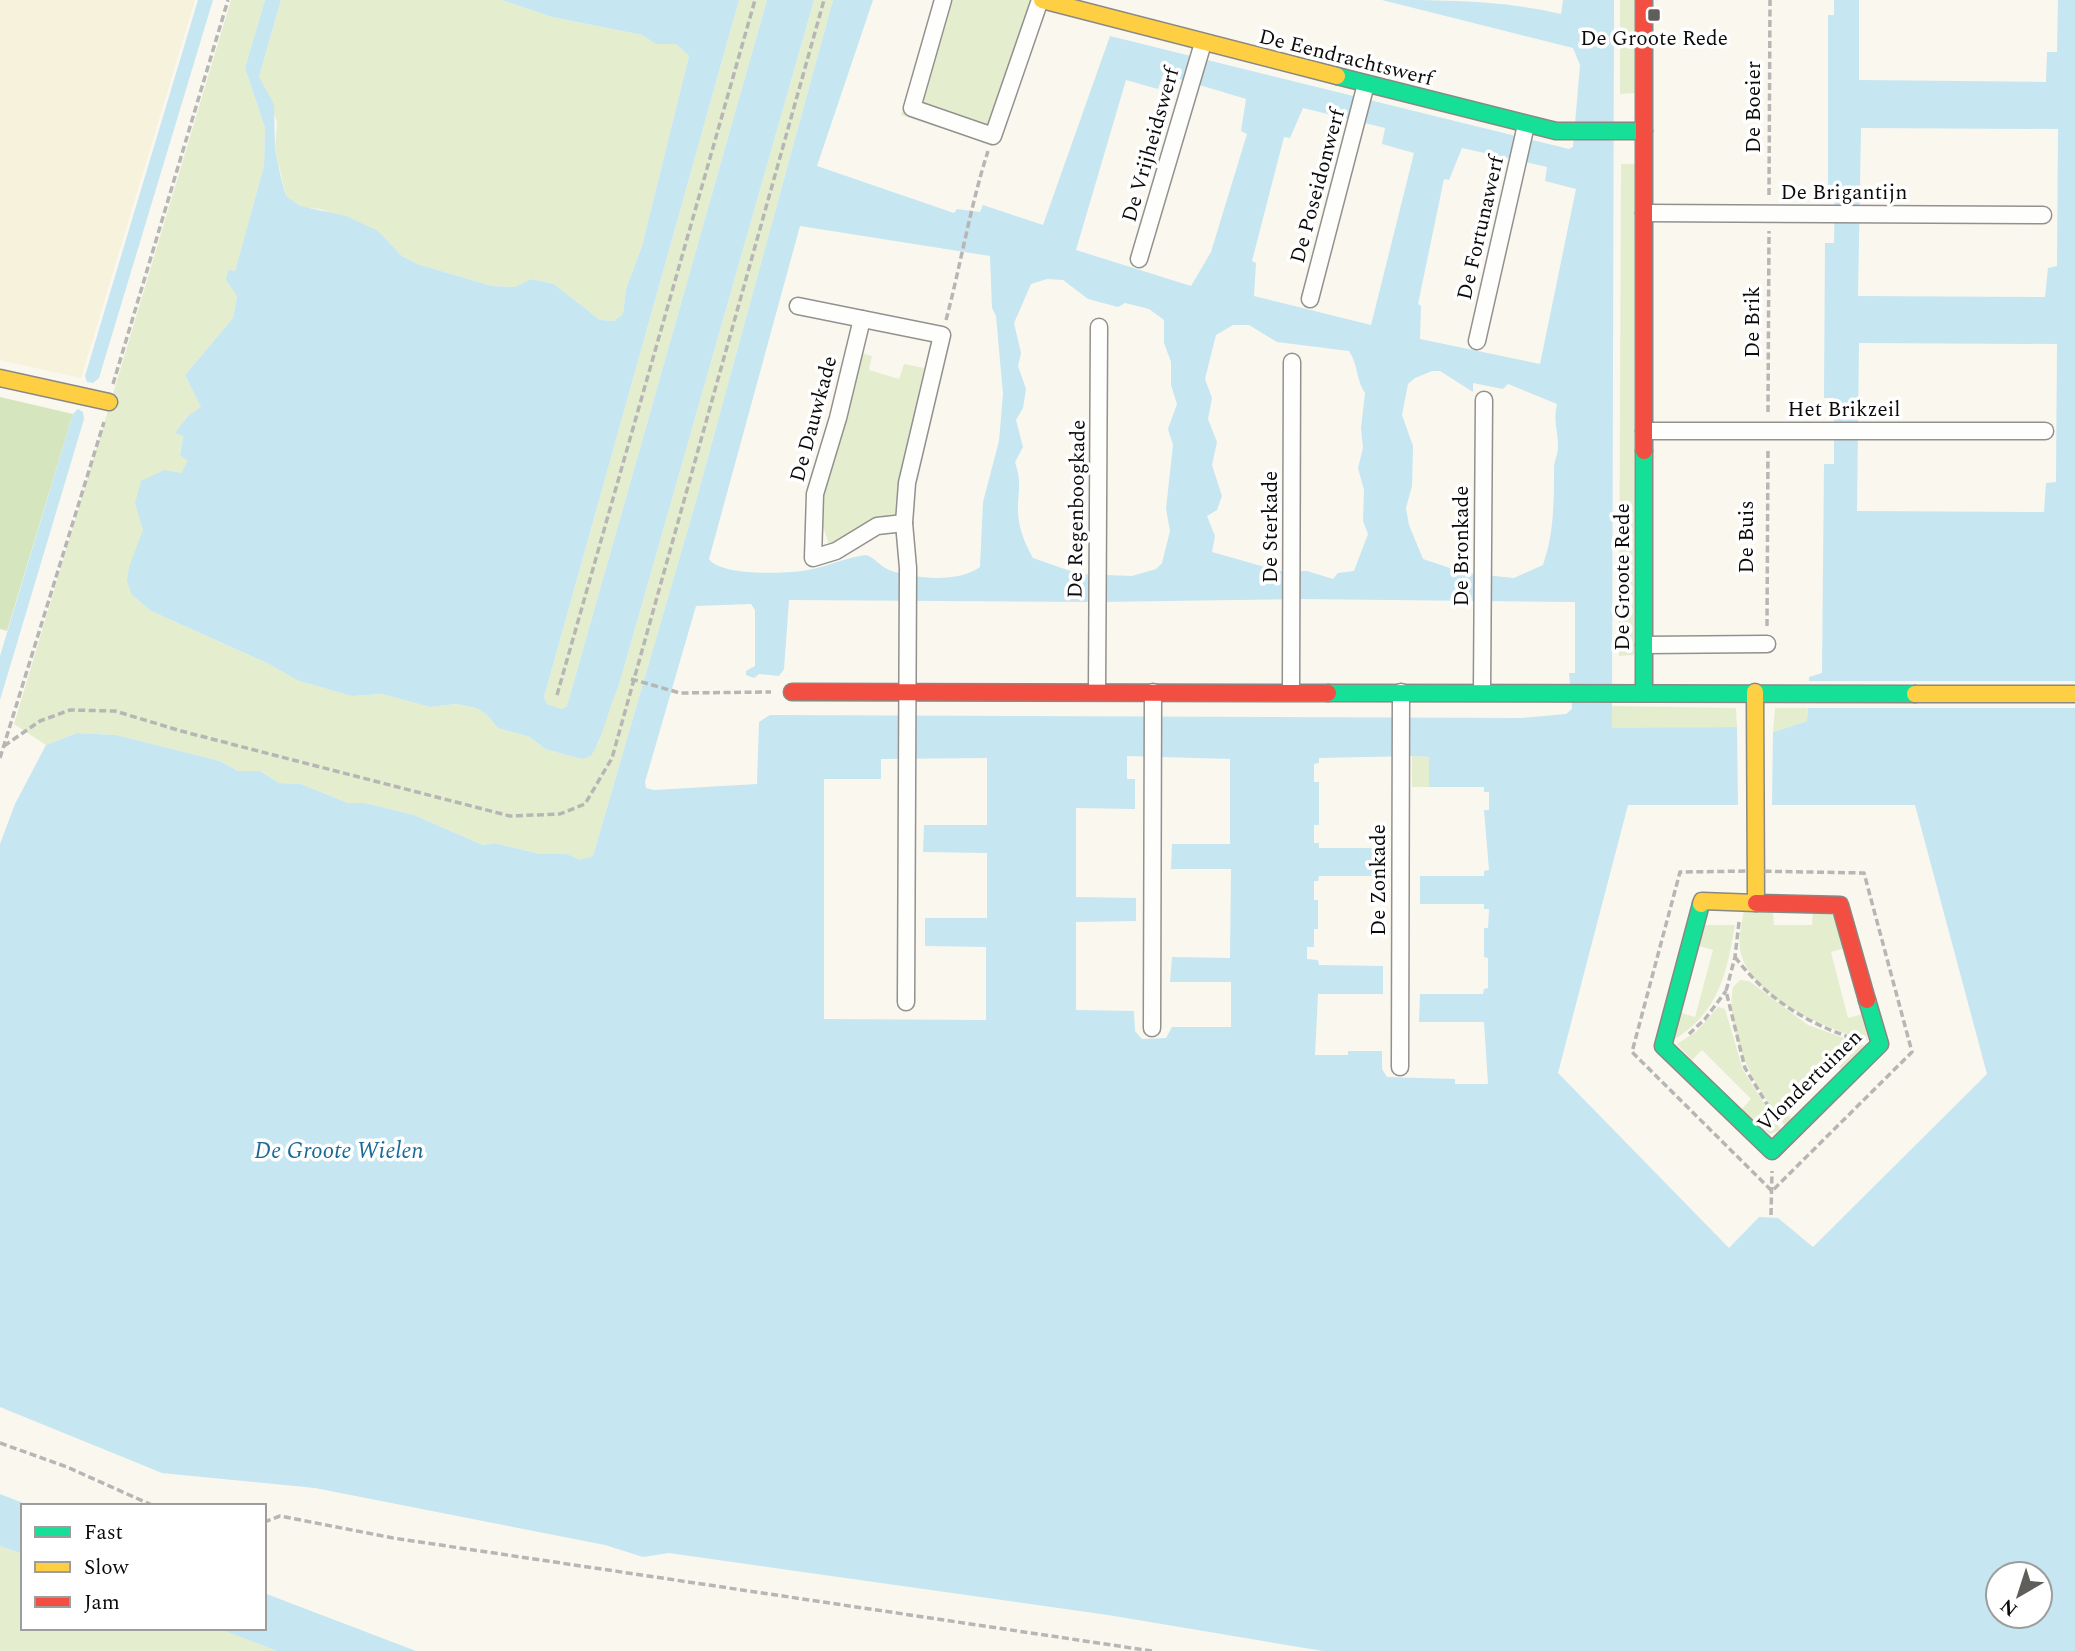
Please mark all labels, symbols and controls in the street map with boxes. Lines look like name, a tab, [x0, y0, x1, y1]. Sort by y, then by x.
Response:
marker: De Groote Rede	[1646, 7, 1662, 23]
street label: De Eendrachtswerf	[1255, 21, 1438, 96]
place label: De Groote Rede	[1580, 23, 1728, 55]
street label: De Boeier	[1738, 61, 1770, 153]
street label: De Vrijheidswerf	[1114, 62, 1189, 226]
street label: De Poseidonwerf	[1282, 104, 1354, 267]
street label: De Fortunawerf	[1449, 151, 1514, 303]
street label: De Brigantijn	[1781, 177, 1908, 209]
street label: De Brik	[1737, 286, 1769, 358]
street label: De Dauwkade	[782, 352, 846, 486]
street label: Het Brikzeil	[1788, 394, 1900, 426]
street label: De Regenboogkade	[1059, 419, 1095, 599]
street label: De Sterkade	[1255, 471, 1287, 583]
street label: De Bronkade	[1446, 486, 1478, 606]
street label: De Buis	[1731, 501, 1763, 573]
street label: De Groote Rede	[1607, 503, 1639, 651]
street label: De Zonkade	[1363, 824, 1395, 936]
street label: Vlondertuinen	[1750, 1022, 1870, 1140]
water label: De Groote Wielen	[254, 1134, 424, 1169]
legend	[21, 1504, 266, 1630]
text: Fast	[84, 1517, 123, 1549]
text: Slow	[84, 1552, 130, 1584]
north arrow	[1984, 1560, 2054, 1630]
text: Jam	[84, 1587, 120, 1619]
text: N	[1994, 1591, 2024, 1623]

